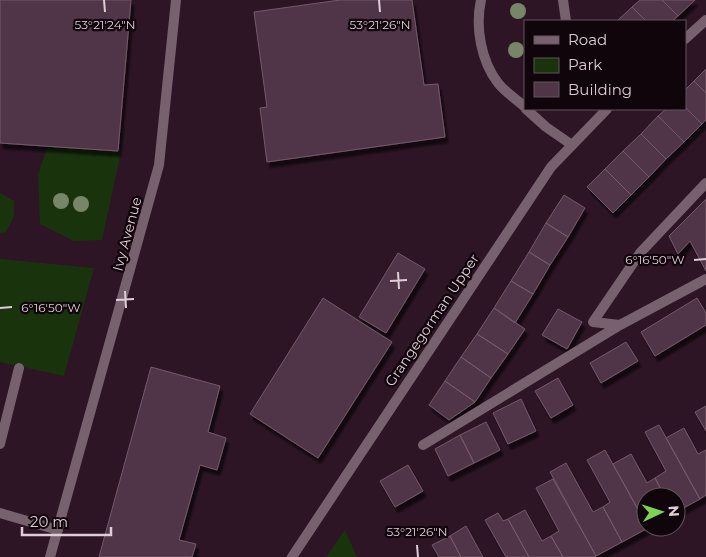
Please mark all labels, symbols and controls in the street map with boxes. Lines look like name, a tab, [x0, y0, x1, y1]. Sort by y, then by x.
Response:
text: 53°21'24"N	[75, 17, 135, 32]
text: 53°21'26"N	[350, 17, 410, 32]
legend	[524, 20, 686, 110]
text: Road	[568, 30, 607, 49]
text: Park	[568, 55, 602, 74]
text: Building	[568, 80, 632, 99]
street label: Ivy Avenue	[108, 195, 146, 273]
street label: Grangegorman Upper	[381, 250, 483, 390]
text: 6°16'50"W	[625, 252, 685, 267]
text: 6°16'50"W	[21, 300, 81, 315]
north arrow	[636, 487, 686, 537]
scale bar	[22, 504, 111, 536]
text: N	[665, 505, 683, 517]
text: 20 m	[30, 512, 68, 531]
text: 53°21'26"N	[387, 524, 447, 539]

